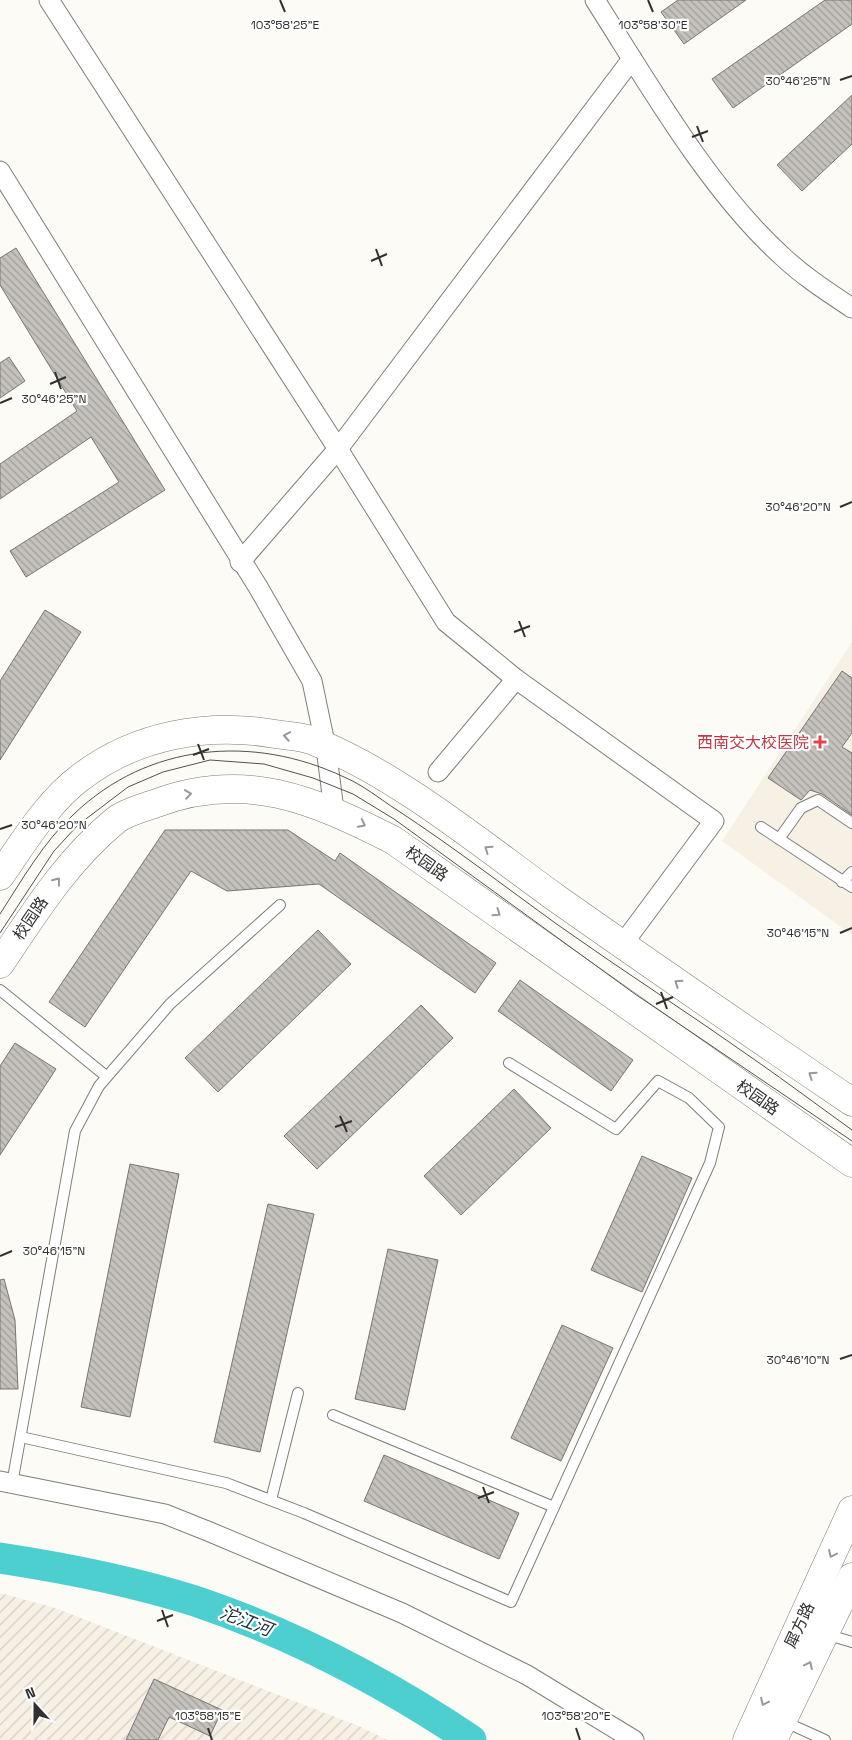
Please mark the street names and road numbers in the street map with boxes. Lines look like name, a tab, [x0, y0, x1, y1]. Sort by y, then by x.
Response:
street label: 校园路	[401, 841, 452, 886]
street label: 校园路	[8, 893, 53, 944]
street label: 校园路	[732, 1075, 783, 1120]
street label: 犀方路	[780, 1599, 819, 1651]

